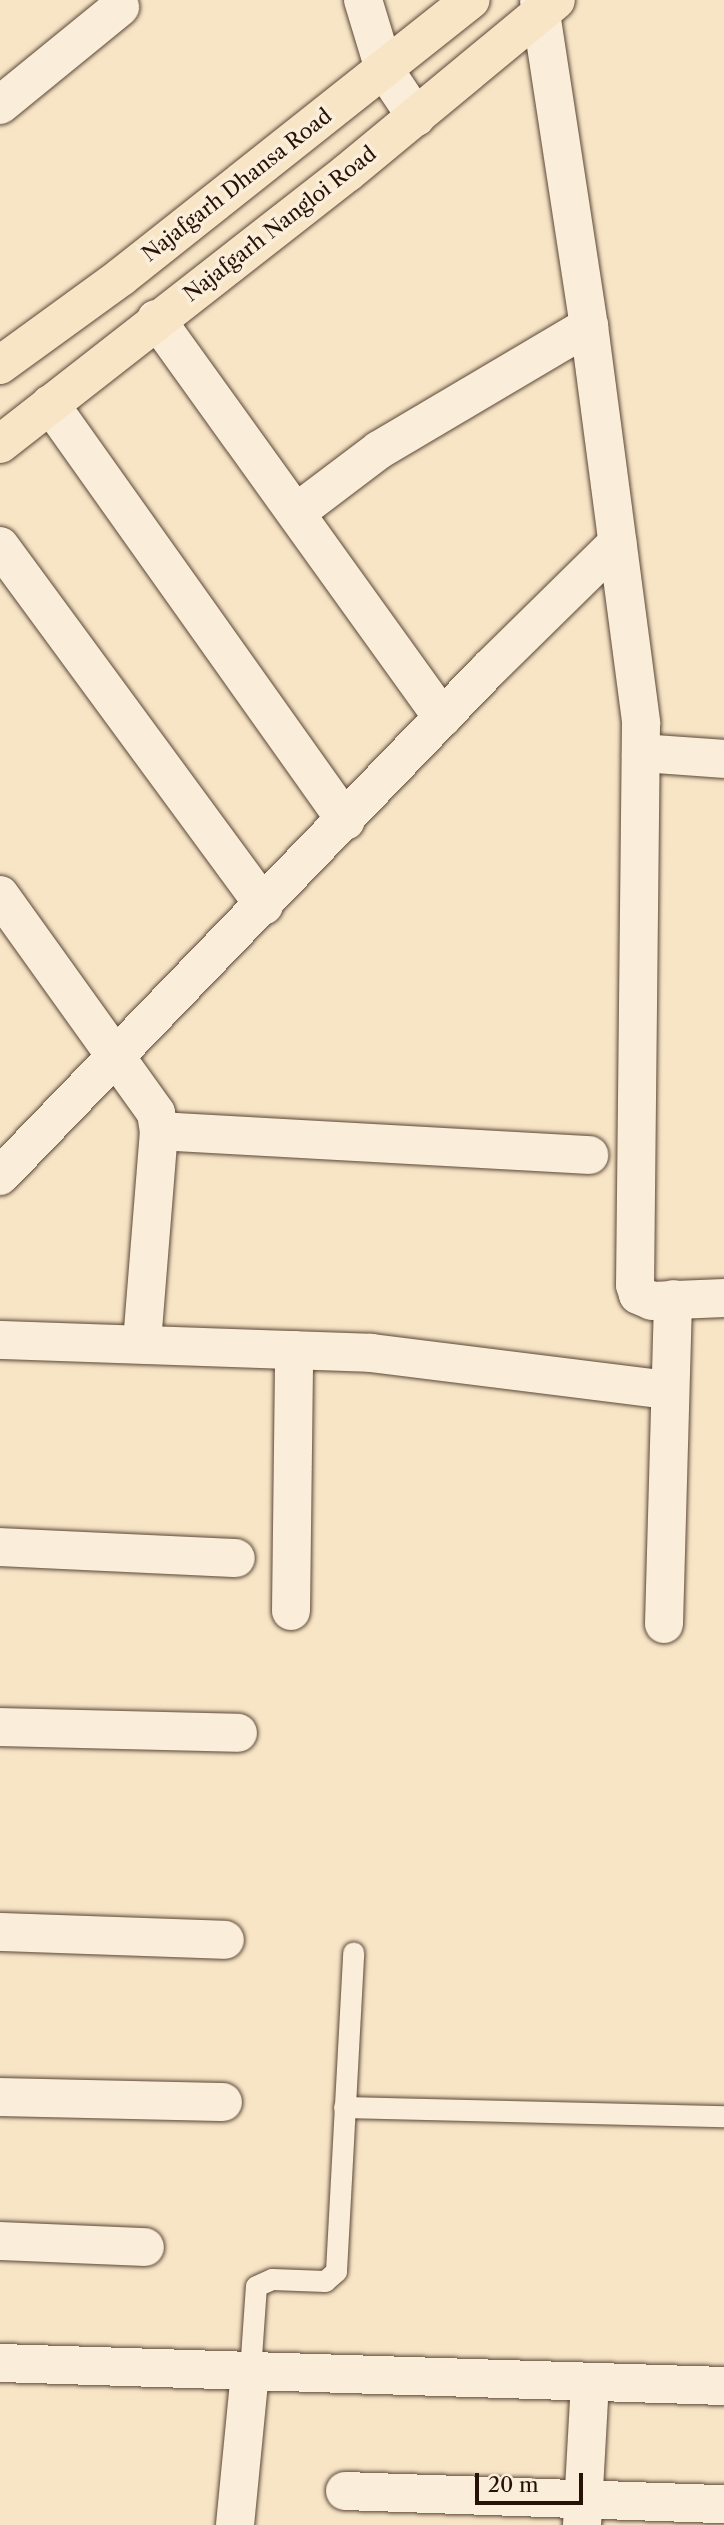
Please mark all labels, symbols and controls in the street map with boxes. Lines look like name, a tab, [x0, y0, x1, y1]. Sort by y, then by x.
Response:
street label: Najafgarh Dhansa Road	[137, 103, 337, 267]
street label: Najafgarh Nangloi Road	[179, 141, 381, 307]
scale bar	[479, 2458, 588, 2502]
text: 20 m	[488, 2472, 539, 2497]

